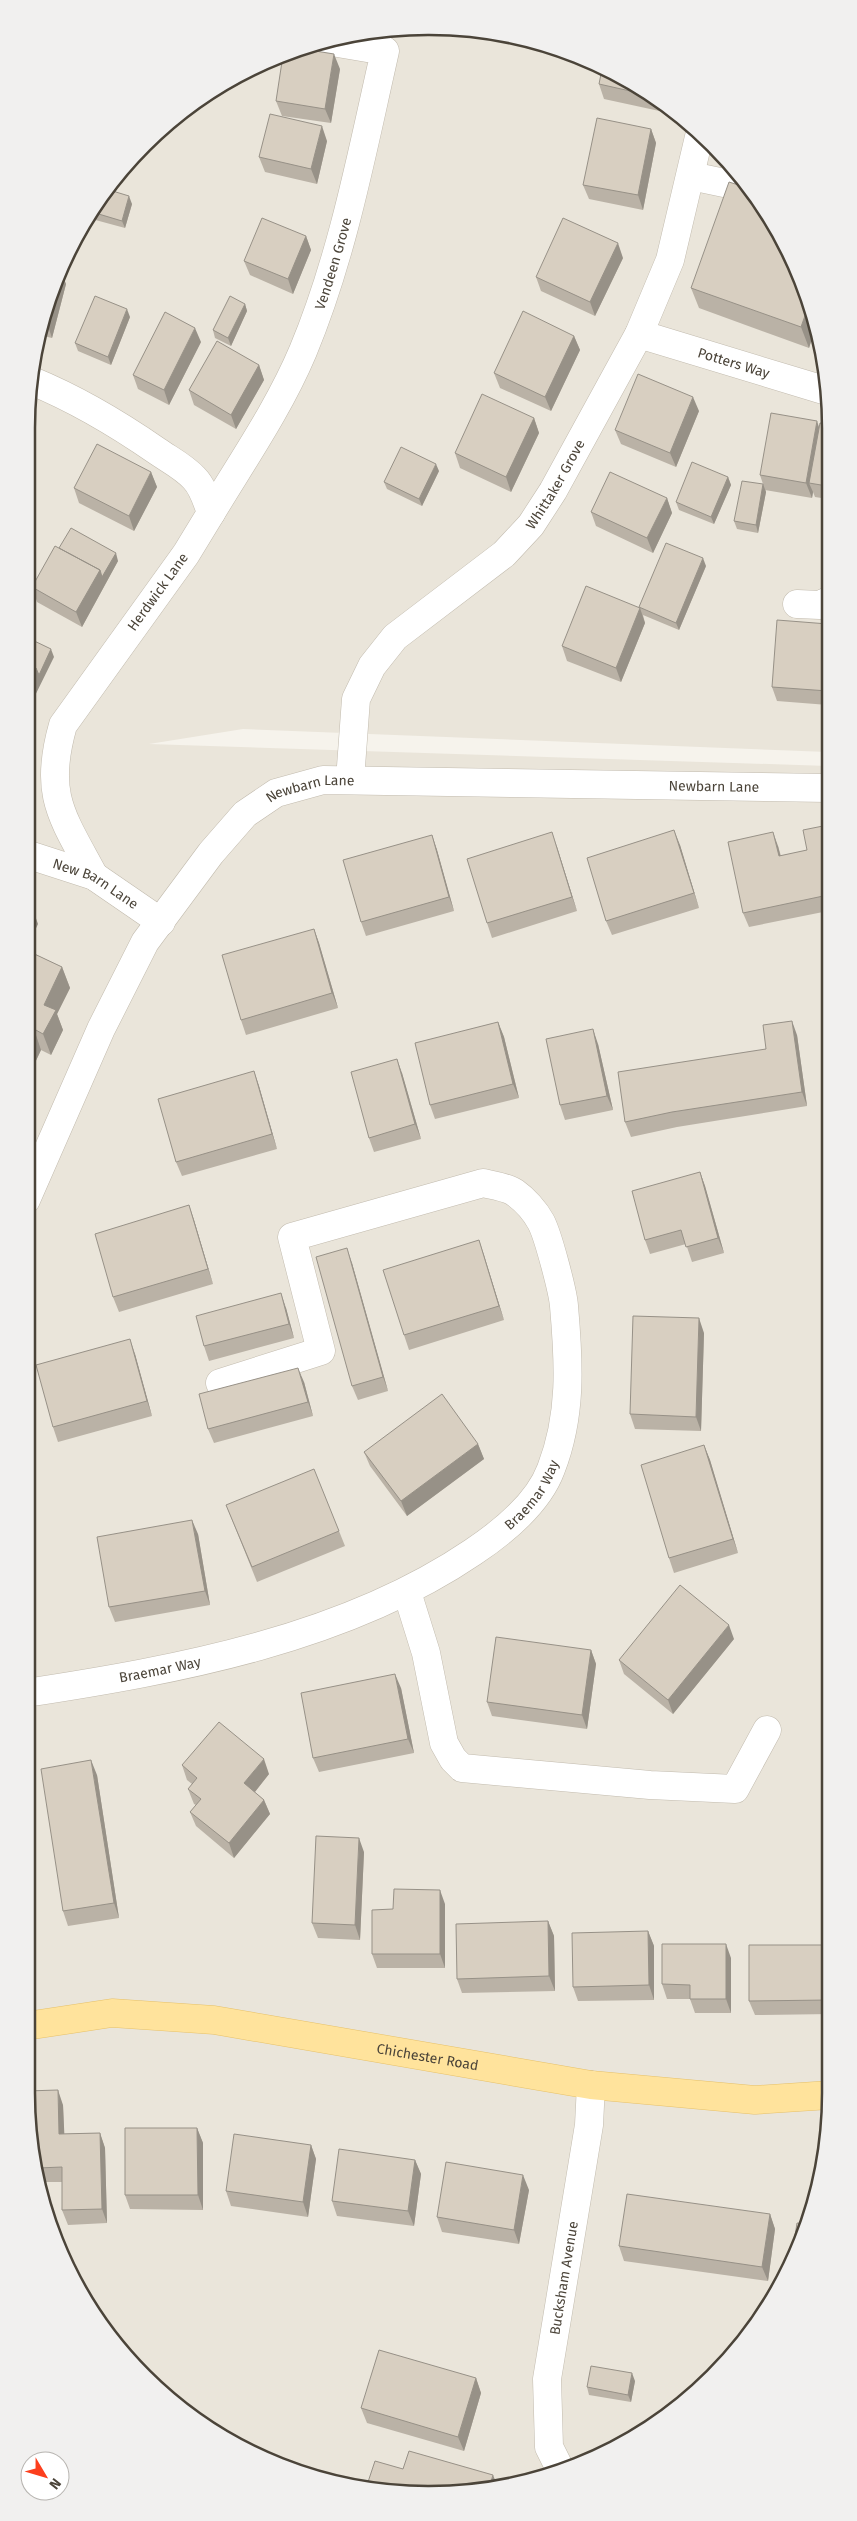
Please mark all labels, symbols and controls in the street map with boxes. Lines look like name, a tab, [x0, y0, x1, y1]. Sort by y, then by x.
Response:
street label: Vendeen Grove	[311, 216, 355, 312]
street label: Potters Way	[696, 344, 772, 382]
street label: Whittaker Grove	[522, 436, 588, 532]
street label: Herdwick Lane	[124, 550, 192, 634]
street label: Newbarn Lane	[262, 772, 355, 806]
street label: Newbarn Lane	[668, 777, 759, 795]
street label: New Barn Lane	[51, 855, 142, 912]
street label: Braemar Way	[501, 1457, 562, 1533]
street label: Braemar Way	[118, 1653, 203, 1686]
street label: Chichester Road	[375, 2040, 480, 2074]
street label: Bucksham Avenue	[546, 2220, 581, 2336]
north arrow	[20, 2451, 70, 2501]
text: N	[45, 2475, 64, 2493]

